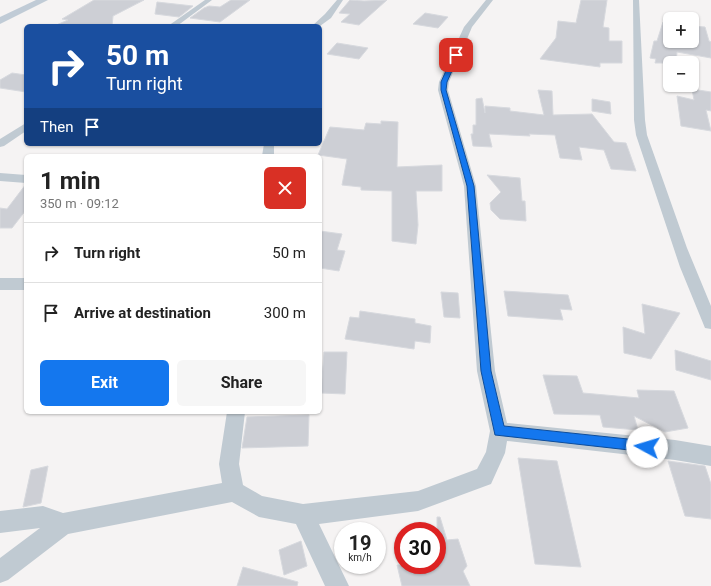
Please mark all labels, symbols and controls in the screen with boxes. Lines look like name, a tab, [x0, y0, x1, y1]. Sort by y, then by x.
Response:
map controls	[663, 12, 699, 92]
button: +	[663, 12, 699, 48]
pin	[439, 38, 473, 72]
text: 50 m	[106, 39, 169, 72]
icon: right	[40, 40, 92, 92]
icon: arrive	[445, 44, 467, 66]
button: −	[663, 56, 699, 92]
text: Turn right	[106, 73, 183, 94]
icon: arrive	[81, 116, 103, 138]
text: Then	[40, 118, 73, 136]
text: 1 min	[40, 167, 100, 195]
button: close	[264, 167, 306, 209]
text: 350 m · 09:12	[40, 196, 119, 211]
icon: right	[40, 242, 62, 264]
text: Turn right	[74, 244, 140, 262]
text: 50 m	[272, 244, 306, 262]
icon: arrive	[40, 302, 62, 324]
text: Arrive at destination	[74, 304, 211, 322]
text: 300 m	[264, 304, 306, 322]
button: Exit	[40, 360, 169, 406]
button: Share	[177, 360, 306, 406]
position arrow	[626, 426, 668, 468]
speed limit sign: 30	[394, 522, 446, 574]
text: 19	[349, 531, 371, 555]
text: km/h	[348, 552, 372, 563]

